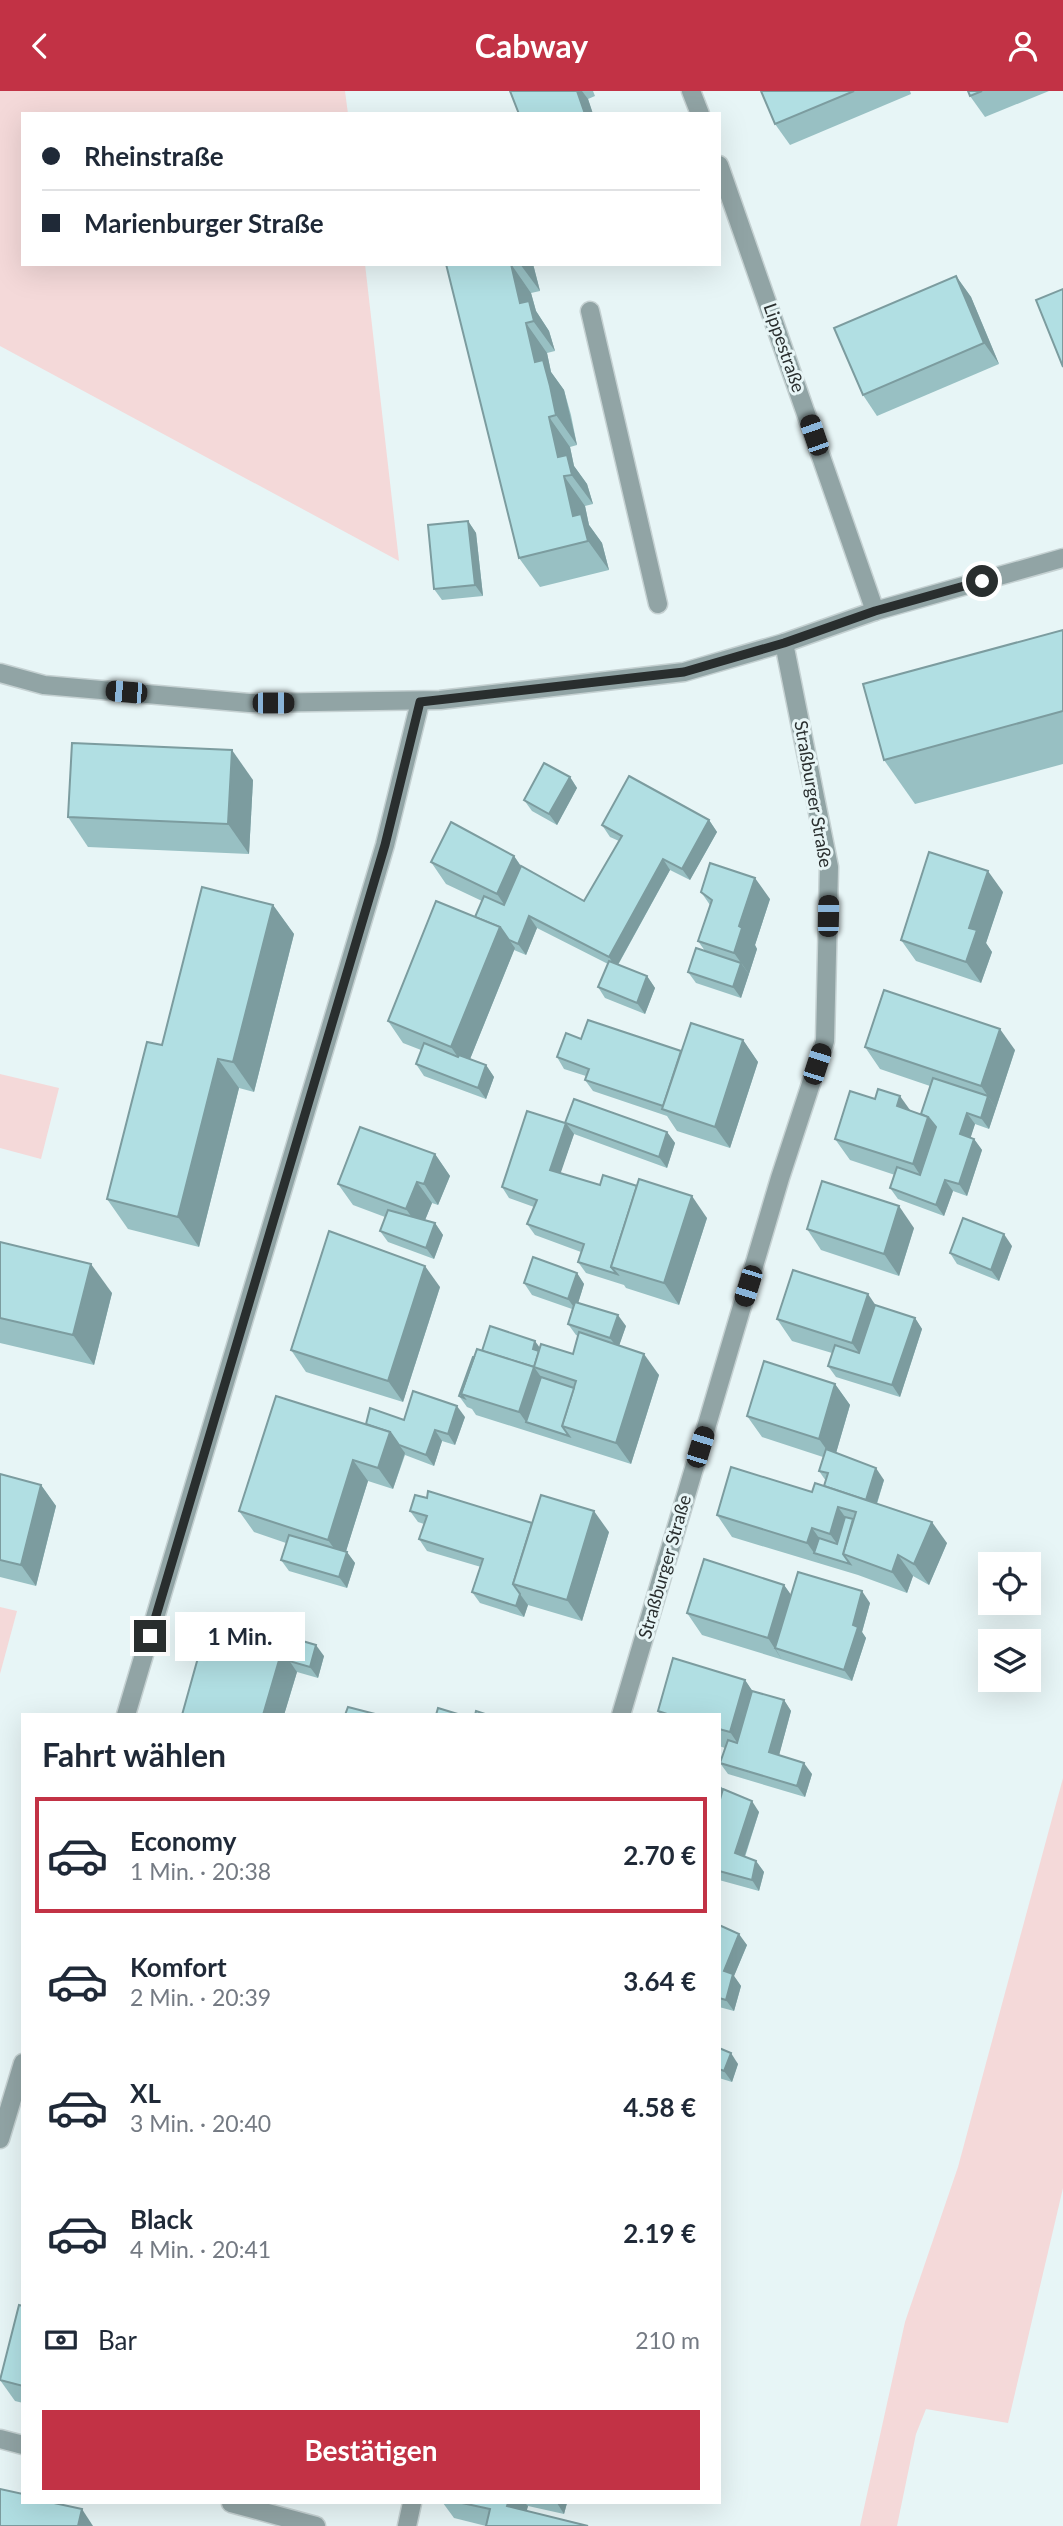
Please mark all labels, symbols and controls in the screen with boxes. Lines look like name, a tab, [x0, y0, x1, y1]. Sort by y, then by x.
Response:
text: Cabway	[475, 26, 588, 65]
icon: back	[21, 27, 59, 65]
icon: person	[1004, 27, 1042, 65]
text: Rheinstraße	[84, 140, 224, 172]
text: Marienburger Straße	[84, 207, 324, 239]
street label: Lippestraße	[759, 300, 810, 395]
car	[798, 412, 831, 458]
route start	[966, 565, 998, 597]
car	[105, 680, 148, 704]
car	[253, 693, 295, 714]
street label: Straßburger Straße	[790, 719, 838, 869]
car	[818, 895, 839, 937]
car	[801, 1041, 834, 1087]
car	[732, 1263, 765, 1309]
car	[684, 1424, 717, 1470]
street label: Straßburger Straße	[633, 1492, 695, 1641]
map controls	[978, 1552, 1041, 1692]
button: locate	[978, 1552, 1041, 1615]
callout: 1 Min.	[174, 1611, 304, 1661]
route end	[134, 1620, 166, 1652]
text: 1 Min.	[208, 1622, 272, 1650]
button: layers	[978, 1629, 1041, 1692]
text: Fahrt wählen	[42, 1735, 226, 1774]
icon: car	[46, 1824, 109, 1887]
text: Economy	[130, 1825, 236, 1857]
text: 2.70 €	[623, 1839, 696, 1871]
text: 1 Min. · 20:38	[130, 1857, 271, 1885]
icon: car	[46, 1950, 109, 2013]
text: Komfort	[130, 1951, 227, 1983]
text: 3.64 €	[623, 1965, 696, 1997]
text: 2 Min. · 20:39	[130, 1983, 271, 2011]
icon: car	[46, 2076, 109, 2139]
text: XL	[130, 2077, 161, 2109]
text: 4.58 €	[623, 2091, 696, 2123]
text: 3 Min. · 20:40	[130, 2109, 271, 2137]
icon: car	[46, 2202, 109, 2265]
text: Black	[130, 2203, 193, 2235]
text: 2.19 €	[623, 2217, 696, 2249]
text: 4 Min. · 20:41	[130, 2235, 271, 2263]
icon: cash	[42, 2321, 80, 2359]
text: Bar	[98, 2324, 137, 2356]
text: 210 m	[635, 2326, 700, 2354]
button: Bestätigen	[42, 2410, 700, 2490]

